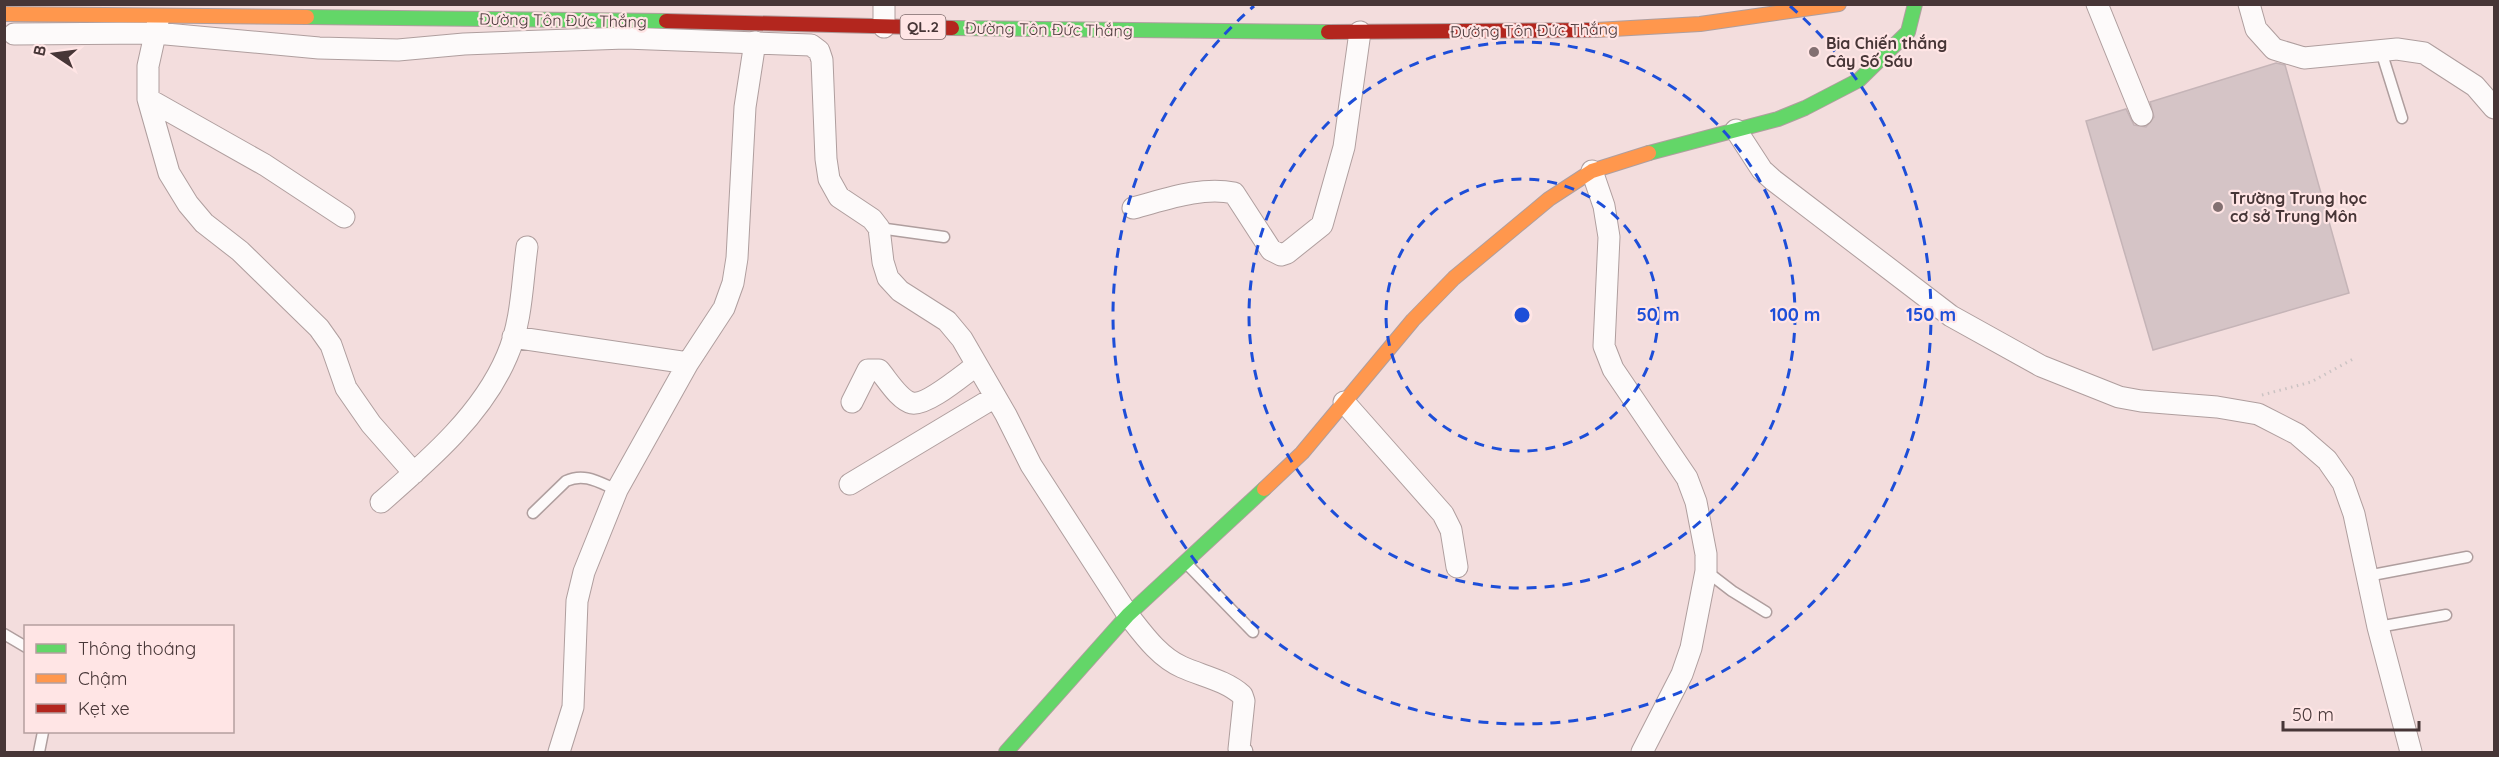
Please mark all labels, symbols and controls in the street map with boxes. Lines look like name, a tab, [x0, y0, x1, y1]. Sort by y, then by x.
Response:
street label: Đường Tôn Đức Thắng	[479, 9, 647, 31]
road number: QL.2	[900, 15, 946, 39]
street label: Đường Tôn Đức Thắng	[965, 18, 1133, 40]
street label: Đường Tôn Đức Thắng	[1450, 19, 1618, 41]
north arrow	[24, 24, 84, 84]
place label: Bia Chiến thắng Cây Số Sáu	[1826, 33, 1947, 71]
text: B	[28, 43, 50, 58]
marker: Bia Chiến thắng Cây Số Sáu	[1807, 45, 1821, 59]
place label: Trường Trung học cơ sở Trung Môn	[2230, 188, 2367, 226]
marker: Trường Trung học cơ sở Trung Môn	[2211, 200, 2225, 214]
text: 50 m	[1636, 303, 1680, 326]
text: 100 m	[1770, 303, 1820, 326]
text: 150 m	[1906, 303, 1956, 326]
centre of rings	[1512, 305, 1532, 325]
legend	[24, 625, 234, 733]
text: Thông thoáng	[78, 637, 196, 660]
text: Chậm	[78, 667, 127, 690]
scale bar	[2283, 694, 2420, 732]
text: Kẹt xe	[78, 697, 130, 720]
text: 50 m	[2292, 703, 2334, 726]

